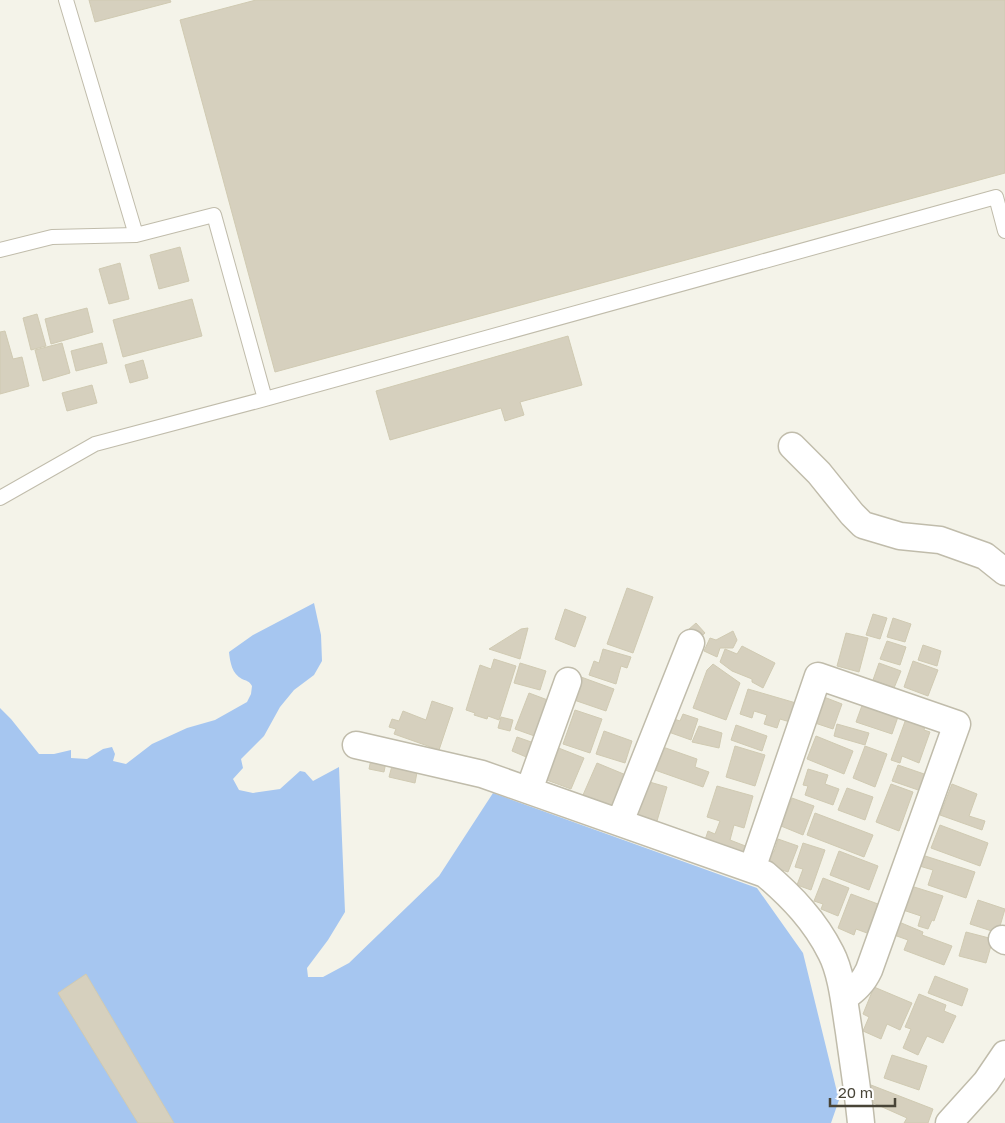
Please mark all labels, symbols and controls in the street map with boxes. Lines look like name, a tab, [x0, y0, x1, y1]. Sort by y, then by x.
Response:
scale bar	[830, 1076, 895, 1108]
text: 20 m	[838, 1083, 873, 1101]

